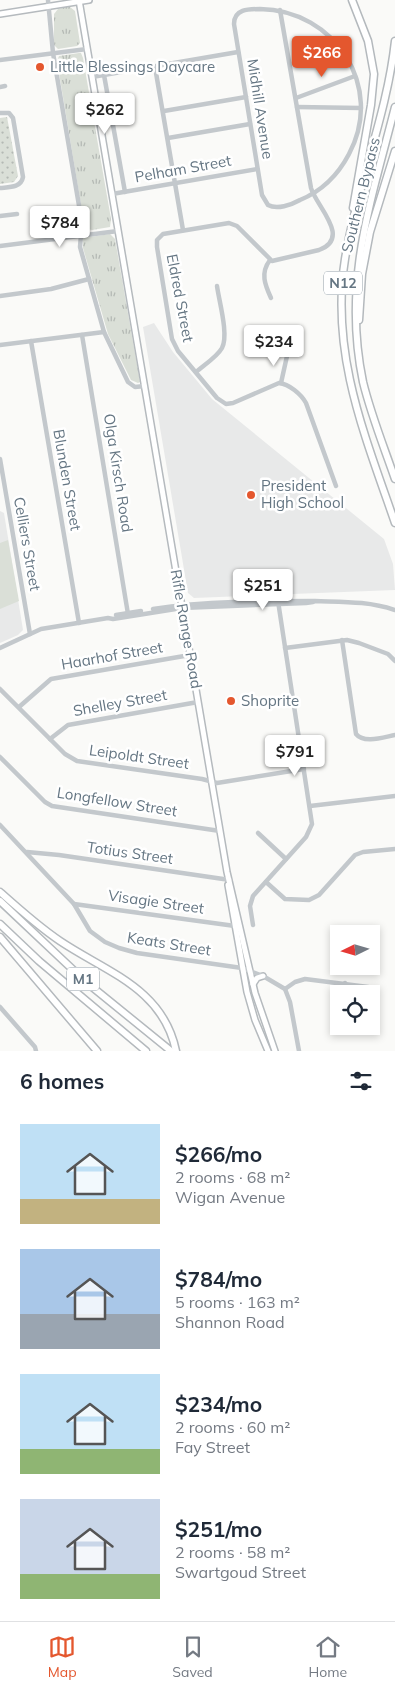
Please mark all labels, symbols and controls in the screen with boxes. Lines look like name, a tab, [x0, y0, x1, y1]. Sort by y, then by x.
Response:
pin: $266	[292, 36, 352, 78]
text: $266	[303, 42, 341, 62]
place label: Little Blessings Daycare	[50, 57, 215, 76]
street label: Midhill Avenue	[243, 58, 278, 160]
marker: Little Blessings Daycare	[34, 61, 46, 73]
pin: $262	[75, 92, 135, 135]
text: $262	[86, 99, 124, 119]
street label: Southern Bypass	[337, 135, 384, 254]
street label: Pelham Street	[133, 151, 233, 186]
pin: $784	[30, 206, 90, 248]
text: $784	[41, 212, 79, 232]
street label: Eldred Street	[163, 252, 198, 344]
road number: N12	[324, 272, 362, 294]
pin: $234	[244, 324, 304, 367]
text: $234	[255, 331, 293, 351]
street label: Olga Kirsch Road	[100, 412, 137, 534]
street label: Blunden Street	[49, 428, 86, 532]
place label: President High School	[261, 476, 344, 512]
marker: President High School	[245, 489, 257, 501]
street label: Celliers Street	[10, 495, 45, 592]
street label: Rifle Range Road	[167, 568, 206, 690]
pin: $251	[233, 568, 293, 611]
text: $251	[244, 575, 282, 595]
street label: Haarhof Street	[60, 637, 164, 674]
street label: Shelley Street	[72, 685, 168, 720]
place label: Shoprite	[241, 691, 299, 710]
marker: Shoprite	[225, 695, 237, 707]
pin: $791	[265, 734, 325, 777]
street label: Leipoldt Street	[88, 740, 190, 773]
text: $791	[276, 741, 314, 761]
street label: Longfellow Street	[56, 783, 179, 820]
street label: Totius Street	[86, 837, 174, 868]
street label: Visagie Street	[107, 885, 205, 918]
north arrow	[330, 925, 380, 975]
map controls	[330, 925, 380, 1035]
street label: Keats Street	[126, 928, 212, 960]
road number: M1	[67, 968, 99, 991]
button: locate	[330, 985, 380, 1035]
icon: filters	[347, 1067, 375, 1095]
text: 6 homes	[20, 1068, 104, 1094]
text: $266/mo	[175, 1141, 262, 1167]
icon: home	[60, 1144, 120, 1204]
text: 2 rooms · 68 m²	[175, 1167, 290, 1187]
text: Wigan Avenue	[175, 1187, 285, 1207]
text: $784/mo	[175, 1266, 262, 1292]
icon: home	[60, 1269, 120, 1329]
text: 5 rooms · 163 m²	[175, 1292, 300, 1312]
text: Shannon Road	[175, 1312, 285, 1332]
text: $234/mo	[175, 1391, 262, 1417]
icon: home	[60, 1394, 120, 1454]
text: 2 rooms · 60 m²	[175, 1417, 290, 1437]
text: Fay Street	[175, 1437, 250, 1457]
text: $251/mo	[175, 1516, 262, 1542]
icon: home	[60, 1519, 120, 1579]
text: 2 rooms · 58 m²	[175, 1542, 290, 1562]
text: Swartgoud Street	[175, 1562, 306, 1582]
tab: Map	[48, 1633, 77, 1681]
tab: Saved	[172, 1633, 213, 1681]
tab: Home	[308, 1633, 347, 1681]

